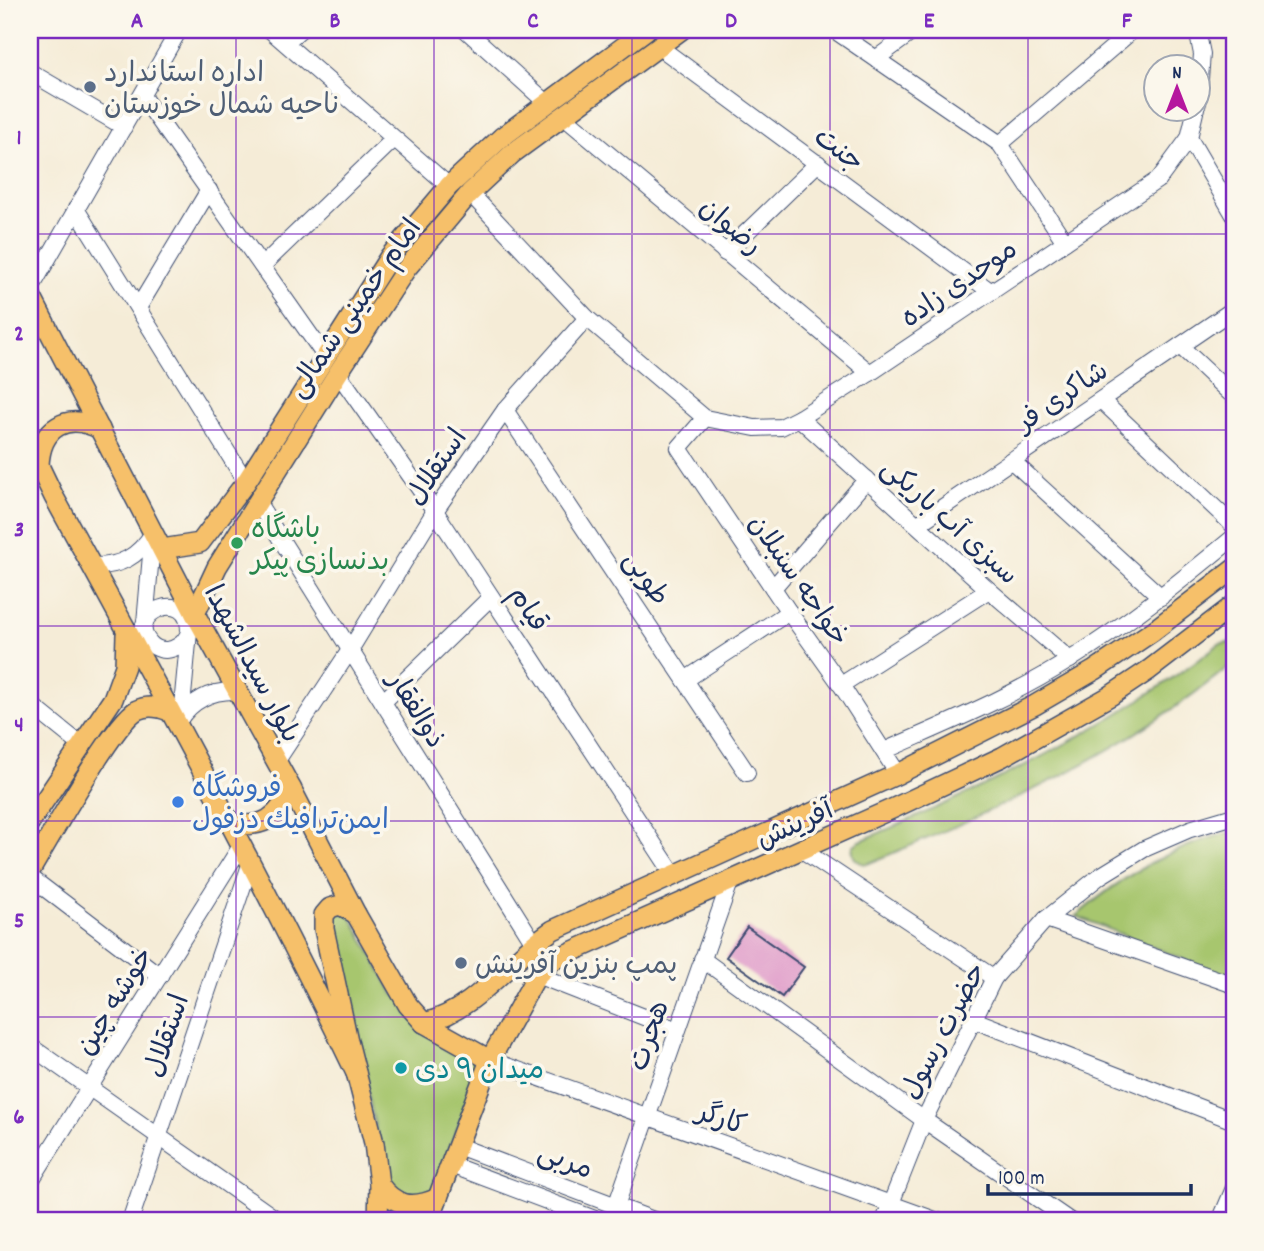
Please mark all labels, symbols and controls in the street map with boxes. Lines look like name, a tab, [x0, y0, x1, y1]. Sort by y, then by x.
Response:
text: A	[131, 6, 143, 39]
text: B	[330, 6, 341, 39]
text: C	[527, 6, 539, 39]
text: D	[725, 6, 737, 39]
text: E	[924, 6, 935, 39]
text: F	[1122, 6, 1133, 39]
north arrow	[1142, 52, 1212, 122]
place label: اداره استاندارد ناحیه شمال خوزستان	[104, 56, 339, 128]
text: N	[1172, 61, 1182, 88]
marker: اداره استاندارد ناحیه شمال خوزستان	[82, 79, 98, 95]
street label: جنت	[803, 120, 871, 184]
text: 1	[16, 123, 22, 156]
street label: رضوان	[688, 190, 769, 267]
street label: امام خمینی شمالی	[280, 212, 434, 408]
street label: موحدی زاده	[894, 232, 1027, 340]
text: 2	[14, 319, 24, 352]
street label: شاکری فر	[1008, 354, 1118, 446]
street label: استقلال	[399, 422, 480, 515]
street label: سبزی آب باریکی	[870, 451, 1025, 597]
street label: خواجه سنبلان	[736, 508, 856, 656]
place label: باشگاه بدنسازی پیکر	[249, 511, 389, 584]
text: 3	[14, 515, 24, 548]
marker: باشگاه بدنسازی پیکر	[229, 535, 245, 551]
street label: طوبی	[611, 544, 677, 615]
street label: بلوار سیدالشهدا	[191, 579, 308, 752]
street label: قیام	[496, 580, 556, 642]
street label: ذوالفقار	[374, 664, 453, 758]
text: 4	[14, 710, 24, 743]
place label: فروشگاه ايمن‌ترافيك دزفول	[192, 770, 389, 843]
street label: آفرینش	[751, 792, 842, 862]
marker: فروشگاه ايمن‌ترافيك دزفول	[170, 794, 186, 810]
text: 5	[14, 906, 24, 939]
street label: خوشه چین	[68, 941, 166, 1065]
place label: پمپ بنزین آفرینش	[475, 948, 677, 988]
marker: پمپ بنزین آفرینش	[453, 955, 469, 971]
street label: حضرت رسول	[894, 957, 999, 1108]
street label: استقلال	[137, 990, 203, 1084]
street label: هجرت	[621, 996, 682, 1077]
place label: میدان ۹ دی	[415, 1053, 544, 1093]
marker: میدان ۹ دی	[393, 1060, 409, 1076]
street label: کارگر	[688, 1093, 751, 1149]
text: 6	[13, 1102, 25, 1135]
street label: مربی	[531, 1135, 598, 1192]
scale bar	[988, 1153, 1190, 1197]
text: 100 m	[998, 1165, 1045, 1195]

